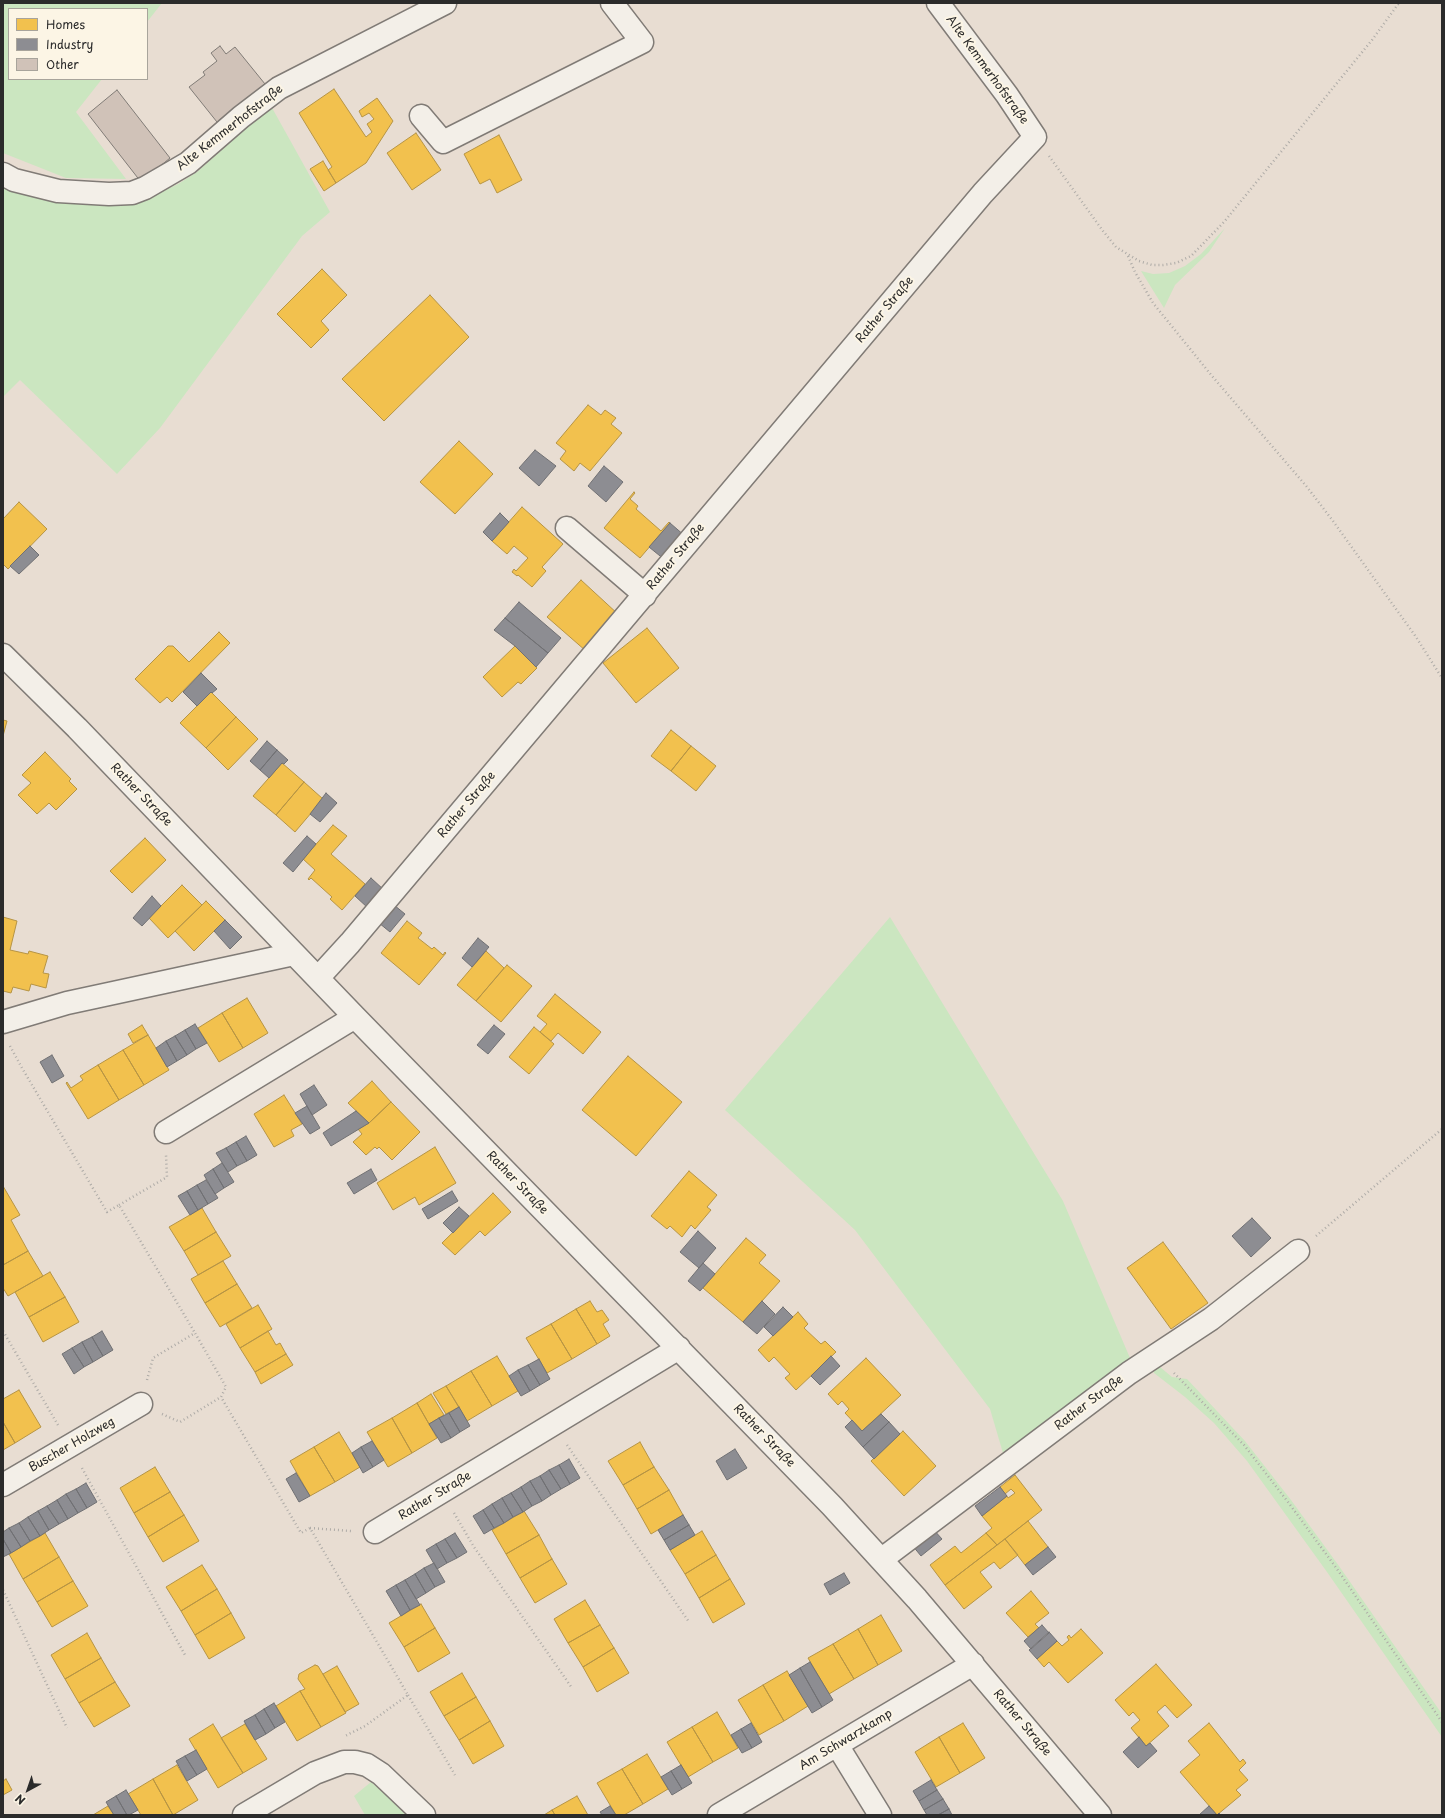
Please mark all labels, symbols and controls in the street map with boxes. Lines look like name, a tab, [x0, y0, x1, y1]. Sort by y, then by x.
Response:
legend	[8, 8, 148, 80]
street label: Alte Kemmerhofstraße	[943, 13, 1031, 127]
text: Homes	[46, 15, 85, 33]
text: Industry	[46, 35, 93, 53]
text: Other	[46, 55, 79, 73]
street label: Alte Kemmerhofstraße	[174, 82, 286, 174]
street label: Rather Straße	[853, 274, 917, 346]
street label: Rather Straße	[644, 521, 708, 593]
street label: Rather Straße	[107, 760, 175, 830]
street label: Rather Straße	[435, 769, 499, 841]
street label: Rather Straße	[483, 1148, 551, 1218]
street label: Rather Straße	[1052, 1373, 1126, 1433]
street label: Rather Straße	[730, 1401, 798, 1471]
street label: Buscher Holzweg	[27, 1415, 117, 1475]
street label: Rather Straße	[396, 1469, 474, 1523]
street label: Rather Straße	[990, 1687, 1054, 1759]
street label: Am Schwarzkamp	[797, 1707, 895, 1773]
north arrow	[8, 1770, 48, 1810]
text: N	[11, 1790, 29, 1809]

